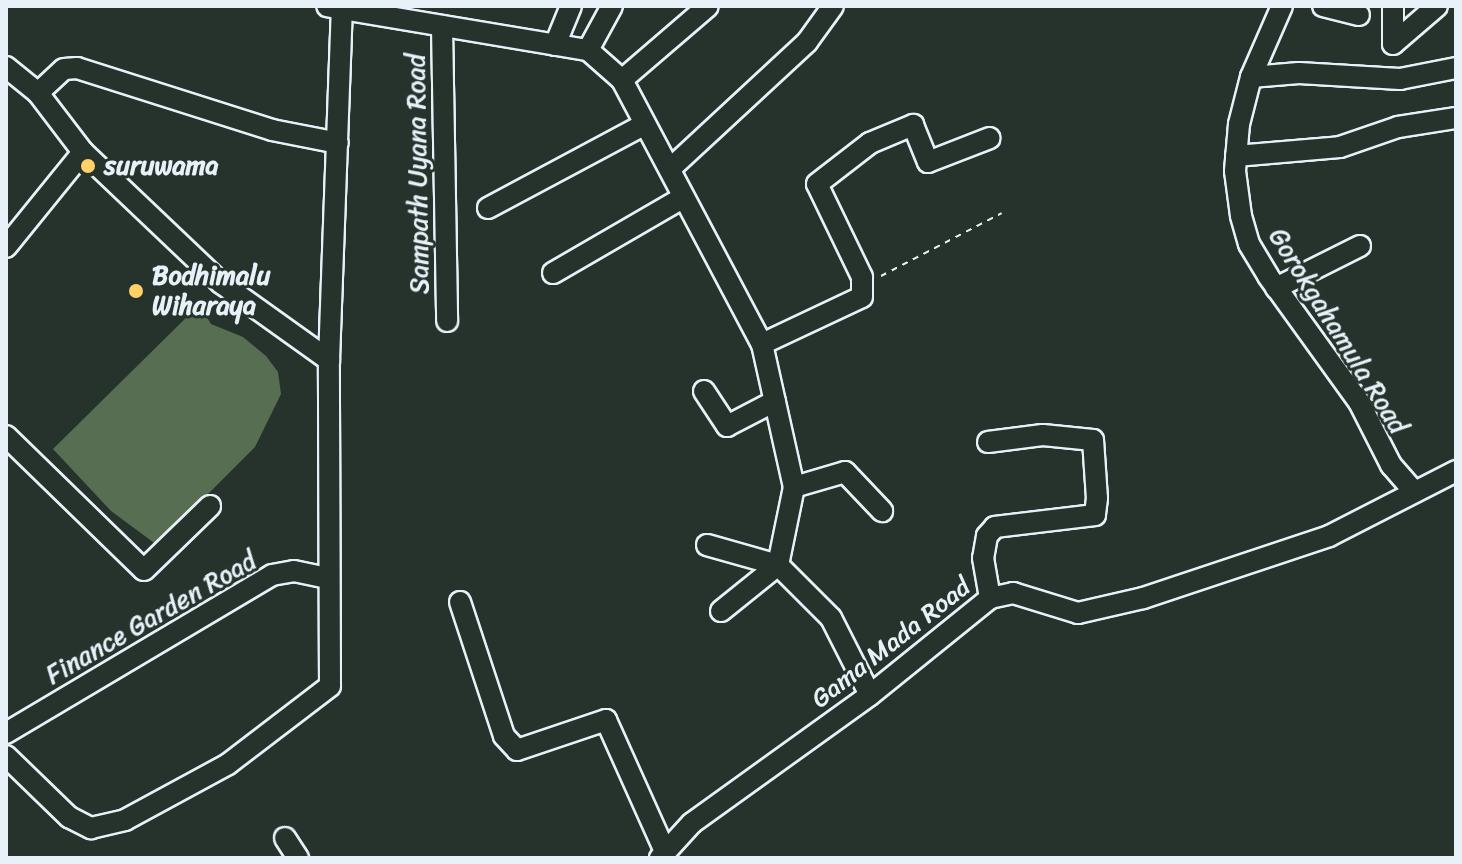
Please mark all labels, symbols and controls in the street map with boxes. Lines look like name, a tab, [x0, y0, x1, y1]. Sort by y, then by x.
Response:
street label: Sampath Uyana Road	[400, 54, 436, 294]
place label: suruwama	[104, 150, 219, 182]
marker: suruwama	[79, 157, 97, 175]
street label: Gorokgahamula Road	[1262, 222, 1414, 440]
place label: Bodhimalu Wiharaya	[152, 260, 270, 322]
marker: Bodhimalu Wiharaya	[127, 282, 145, 300]
street label: Finance Garden Road	[40, 545, 262, 691]
street label: Gama Mada Road	[806, 571, 976, 715]

